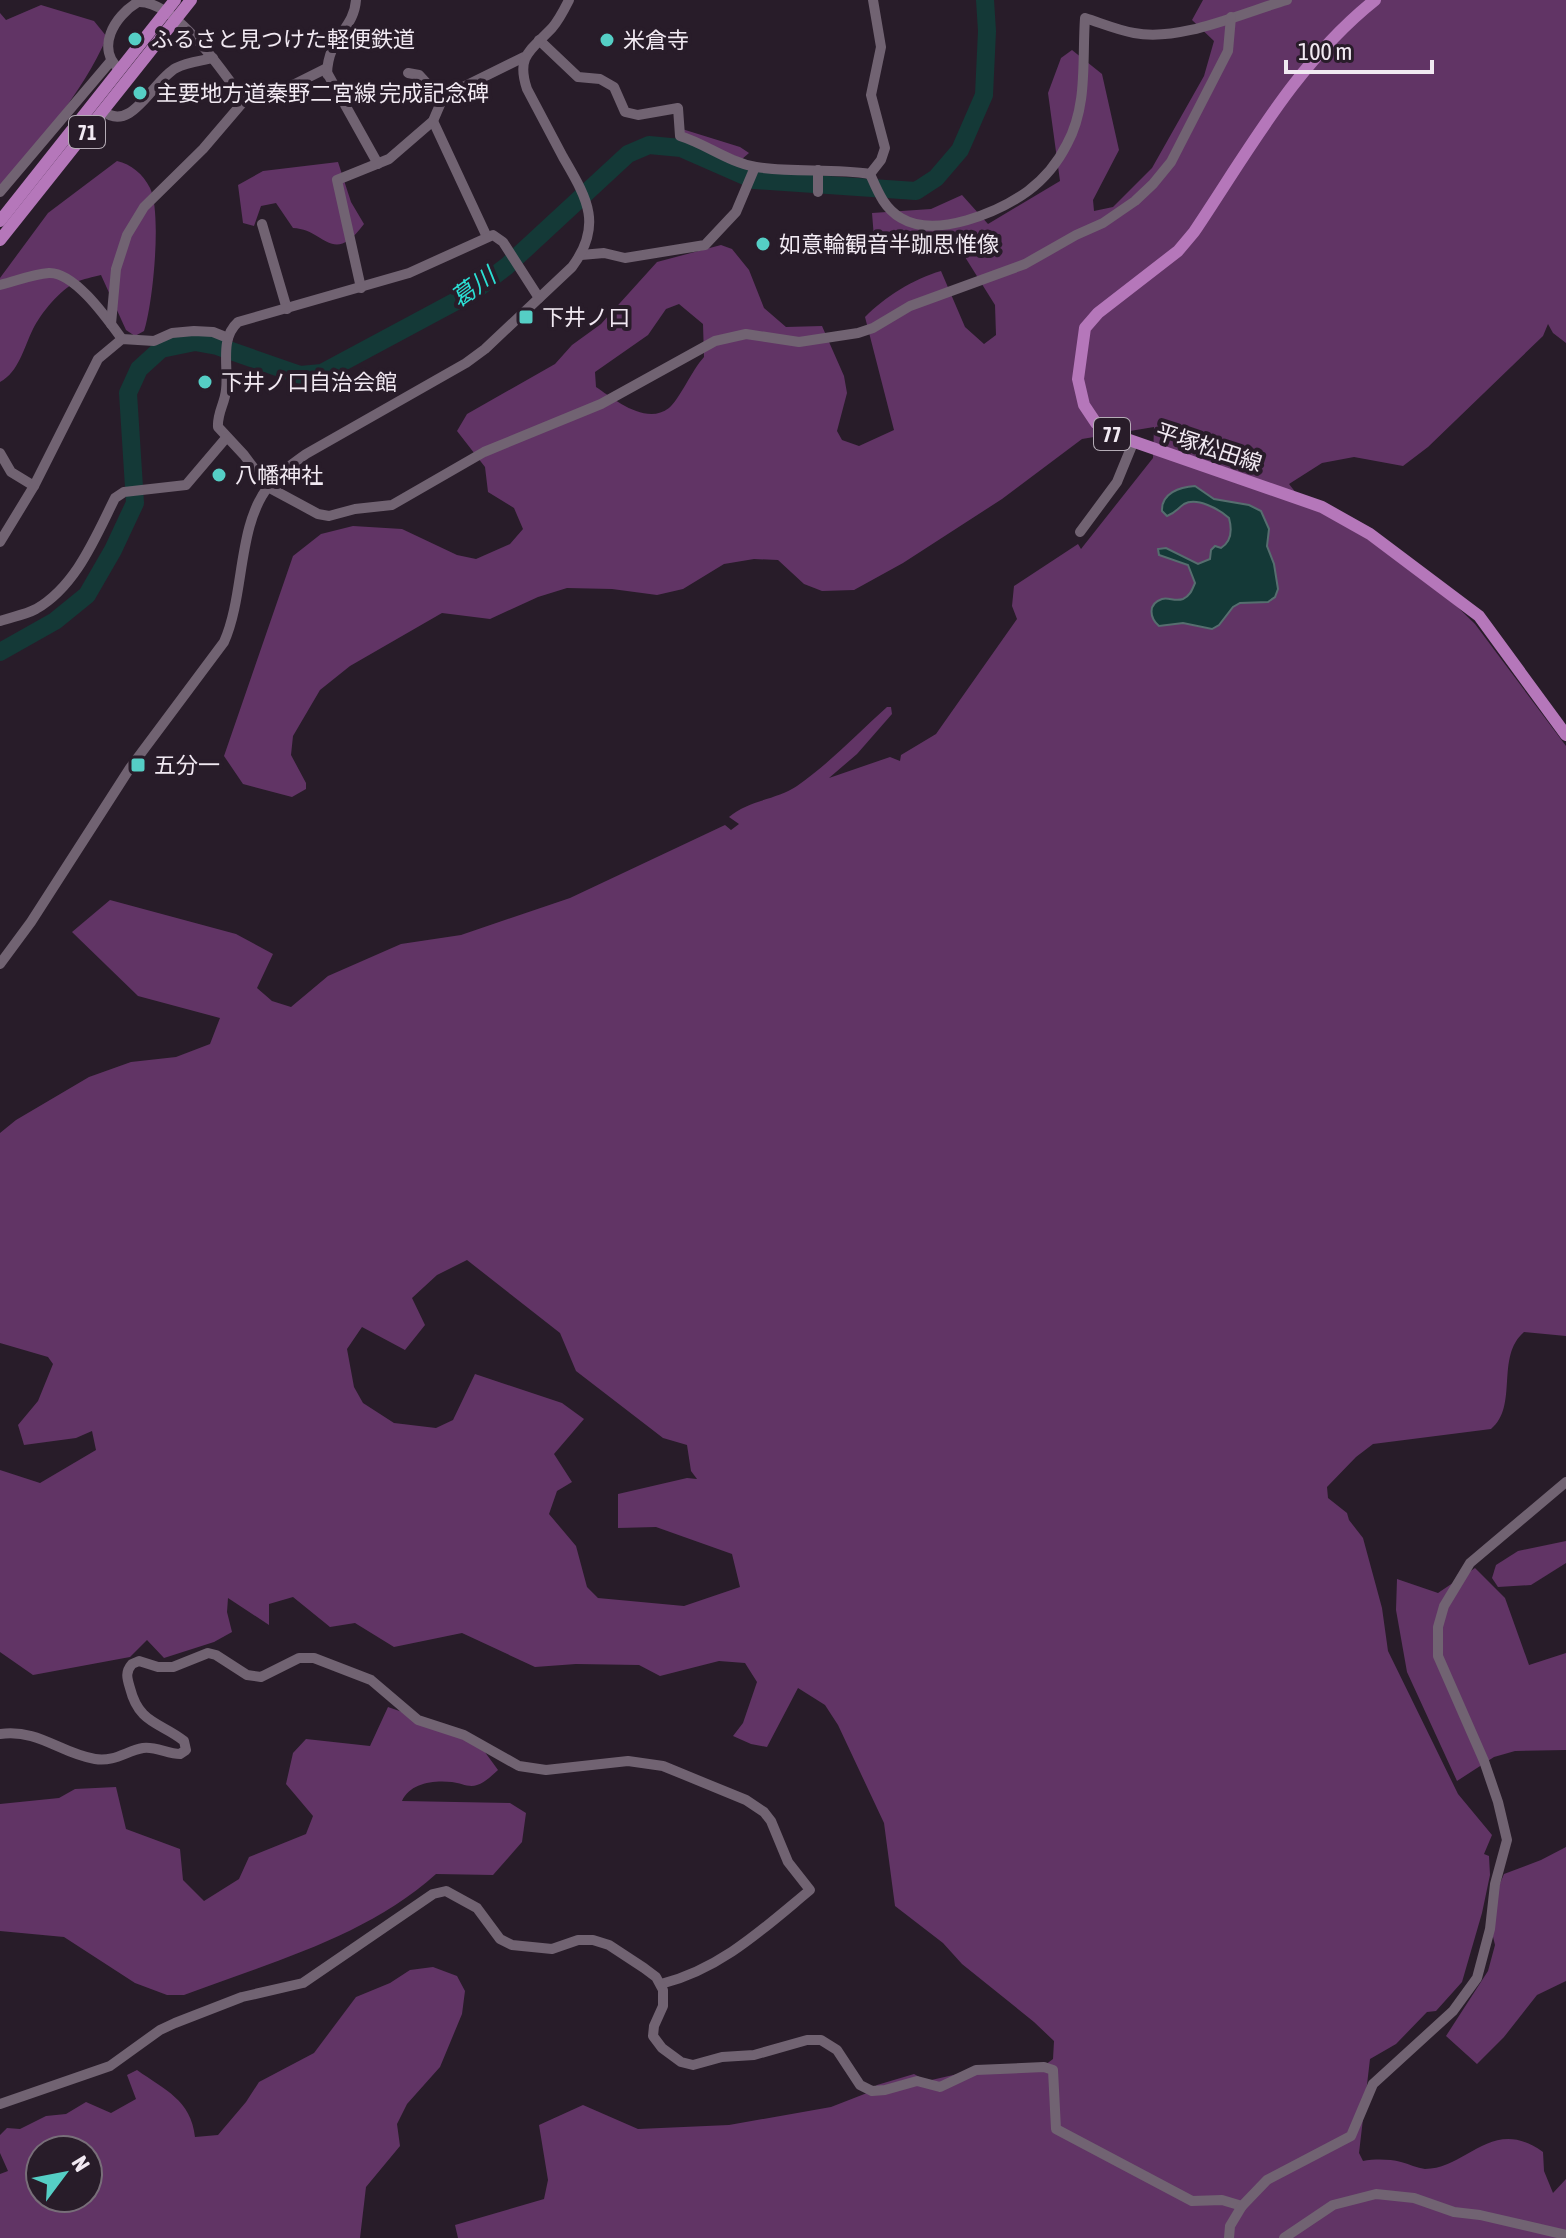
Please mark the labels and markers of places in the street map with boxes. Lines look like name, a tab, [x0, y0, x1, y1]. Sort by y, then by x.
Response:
place label: ふるさと見つけた軽便鉄道	[151, 26, 415, 52]
place label: 米倉寺	[623, 27, 689, 53]
marker: ふるさと見つけた軽便鉄道	[126, 30, 144, 48]
marker: 米倉寺	[598, 31, 616, 49]
place label: 主要地方道秦野二宮線 完成記念碑	[156, 80, 489, 106]
marker: 主要地方道秦野二宮線 完成記念碑	[131, 84, 149, 102]
place label: 如意輪観音半跏思惟像	[779, 231, 999, 257]
marker: 如意輪観音半跏思惟像	[754, 235, 772, 253]
place label: 下井ノ口	[542, 304, 630, 330]
marker: 下井ノ口	[517, 308, 535, 326]
place label: 下井ノ口自治会館	[221, 369, 397, 395]
marker: 下井ノ口自治会館	[196, 373, 214, 391]
place label: 八幡神社	[235, 462, 323, 488]
marker: 八幡神社	[210, 466, 228, 484]
place label: 五分一	[154, 752, 220, 778]
marker: 五分一	[129, 756, 147, 774]

